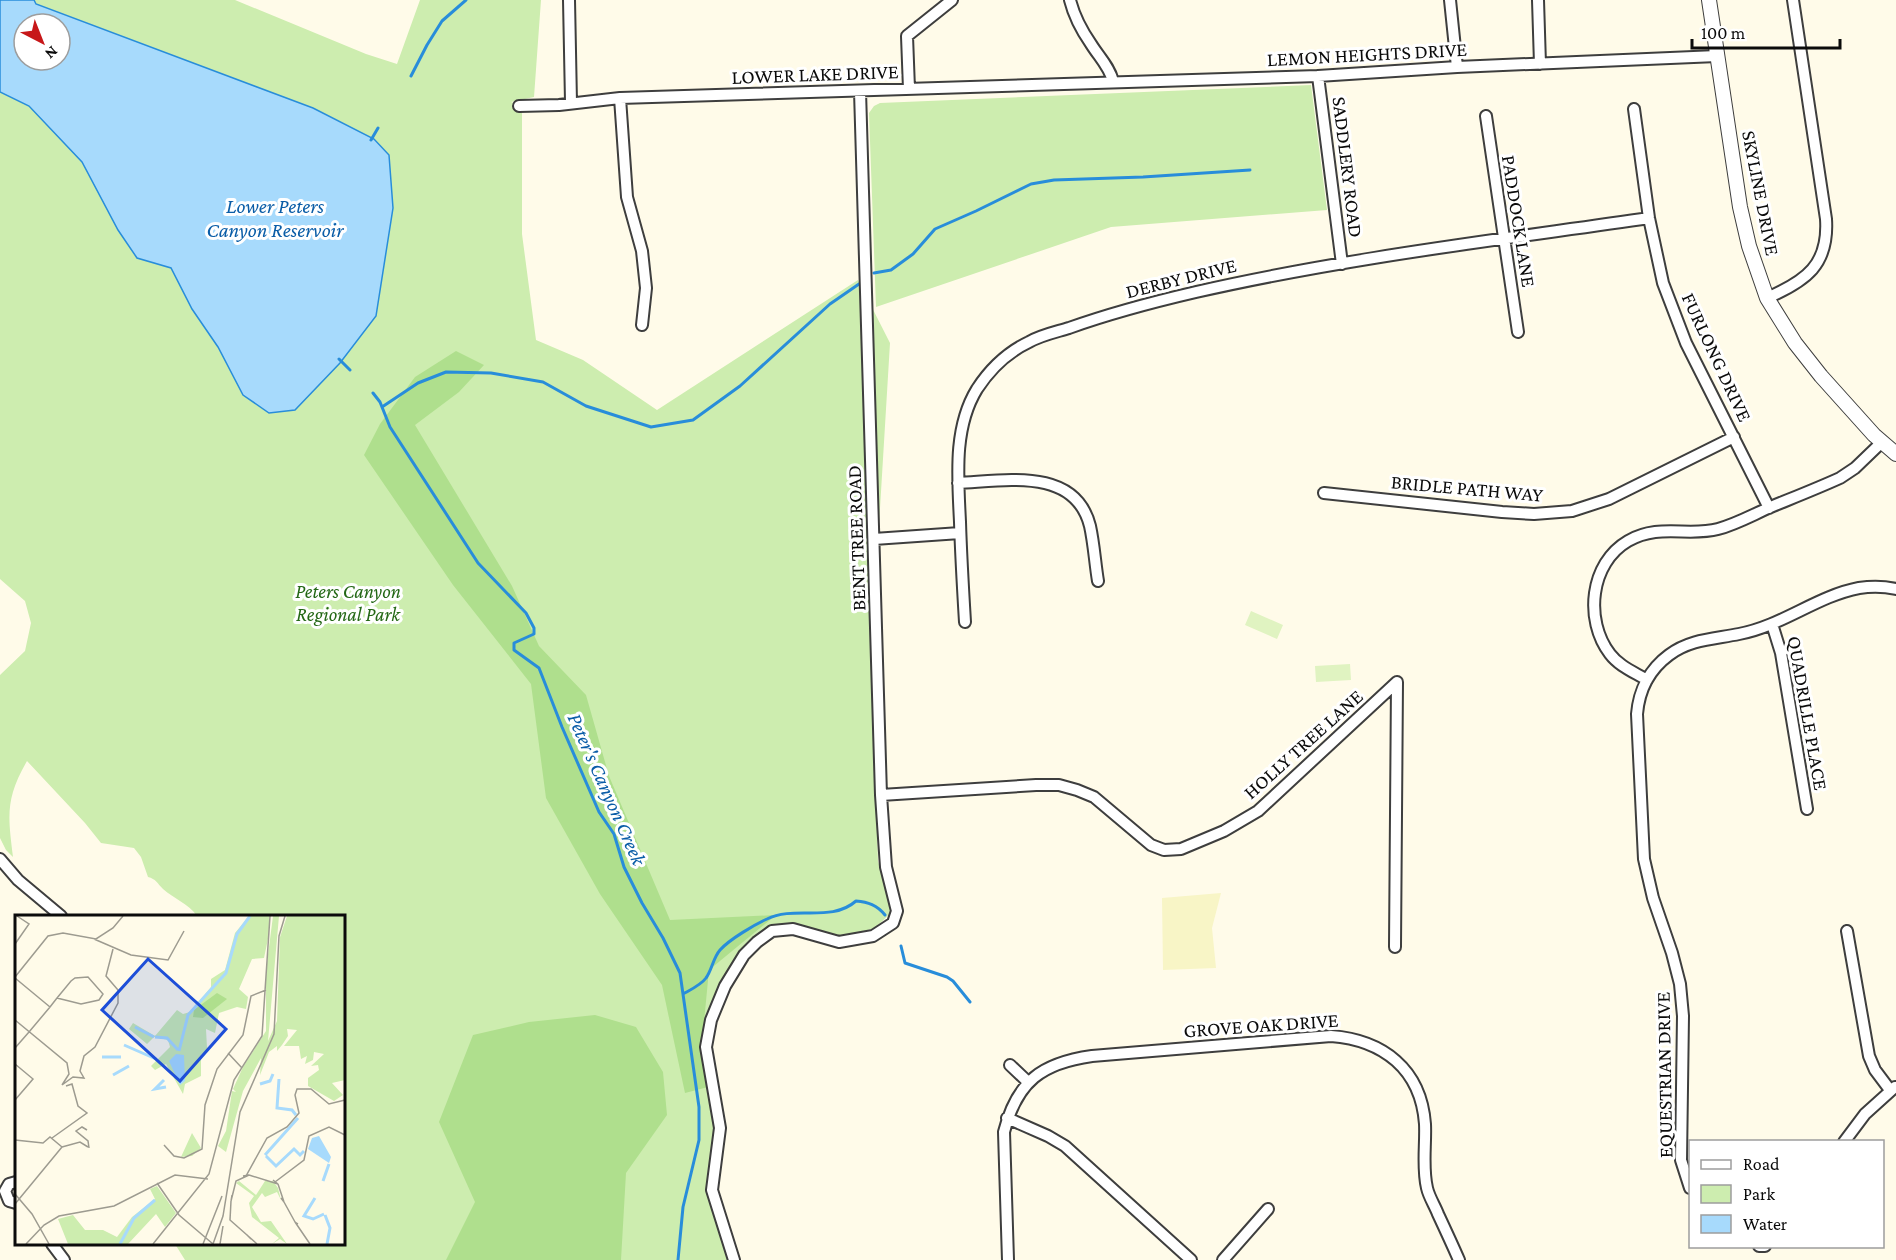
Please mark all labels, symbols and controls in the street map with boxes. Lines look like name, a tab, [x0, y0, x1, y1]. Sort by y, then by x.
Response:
north arrow	[12, 12, 72, 72]
scale bar	[1692, 12, 1840, 50]
text: 100 m	[1701, 23, 1746, 43]
street label: LEMON HEIGHTS DRIVE	[1266, 38, 1468, 70]
text: N	[42, 43, 61, 63]
street label: LOWER LAKE DRIVE	[731, 60, 899, 88]
street label: SADDLERY ROAD	[1328, 95, 1368, 239]
street label: SKYLINE DRIVE	[1738, 129, 1784, 258]
street label: PADDOCK LANE	[1498, 154, 1540, 289]
water label: Lower Peters Canyon Reservoir	[206, 194, 344, 242]
street label: DERBY DRIVE	[1123, 254, 1239, 302]
street label: FURLONG DRIVE	[1678, 289, 1757, 425]
street label: BENT TREE ROAD	[842, 465, 870, 611]
street label: BRIDLE PATH WAY	[1390, 470, 1544, 506]
park label: Peters Canyon Regional Park	[295, 580, 401, 626]
street label: QUADRILLE PLACE	[1784, 634, 1832, 792]
street label: HOLLY TREE LANE	[1239, 685, 1367, 803]
water label: Peter's Canyon Creek	[563, 709, 652, 870]
inset map	[15, 915, 345, 1245]
street label: EQUESTRIAN DRIVE	[1652, 992, 1676, 1158]
street label: GROVE OAK DRIVE	[1183, 1009, 1339, 1041]
legend	[1689, 1140, 1884, 1248]
text: Road	[1743, 1154, 1780, 1174]
text: Park	[1743, 1184, 1775, 1204]
text: Water	[1743, 1214, 1788, 1234]

